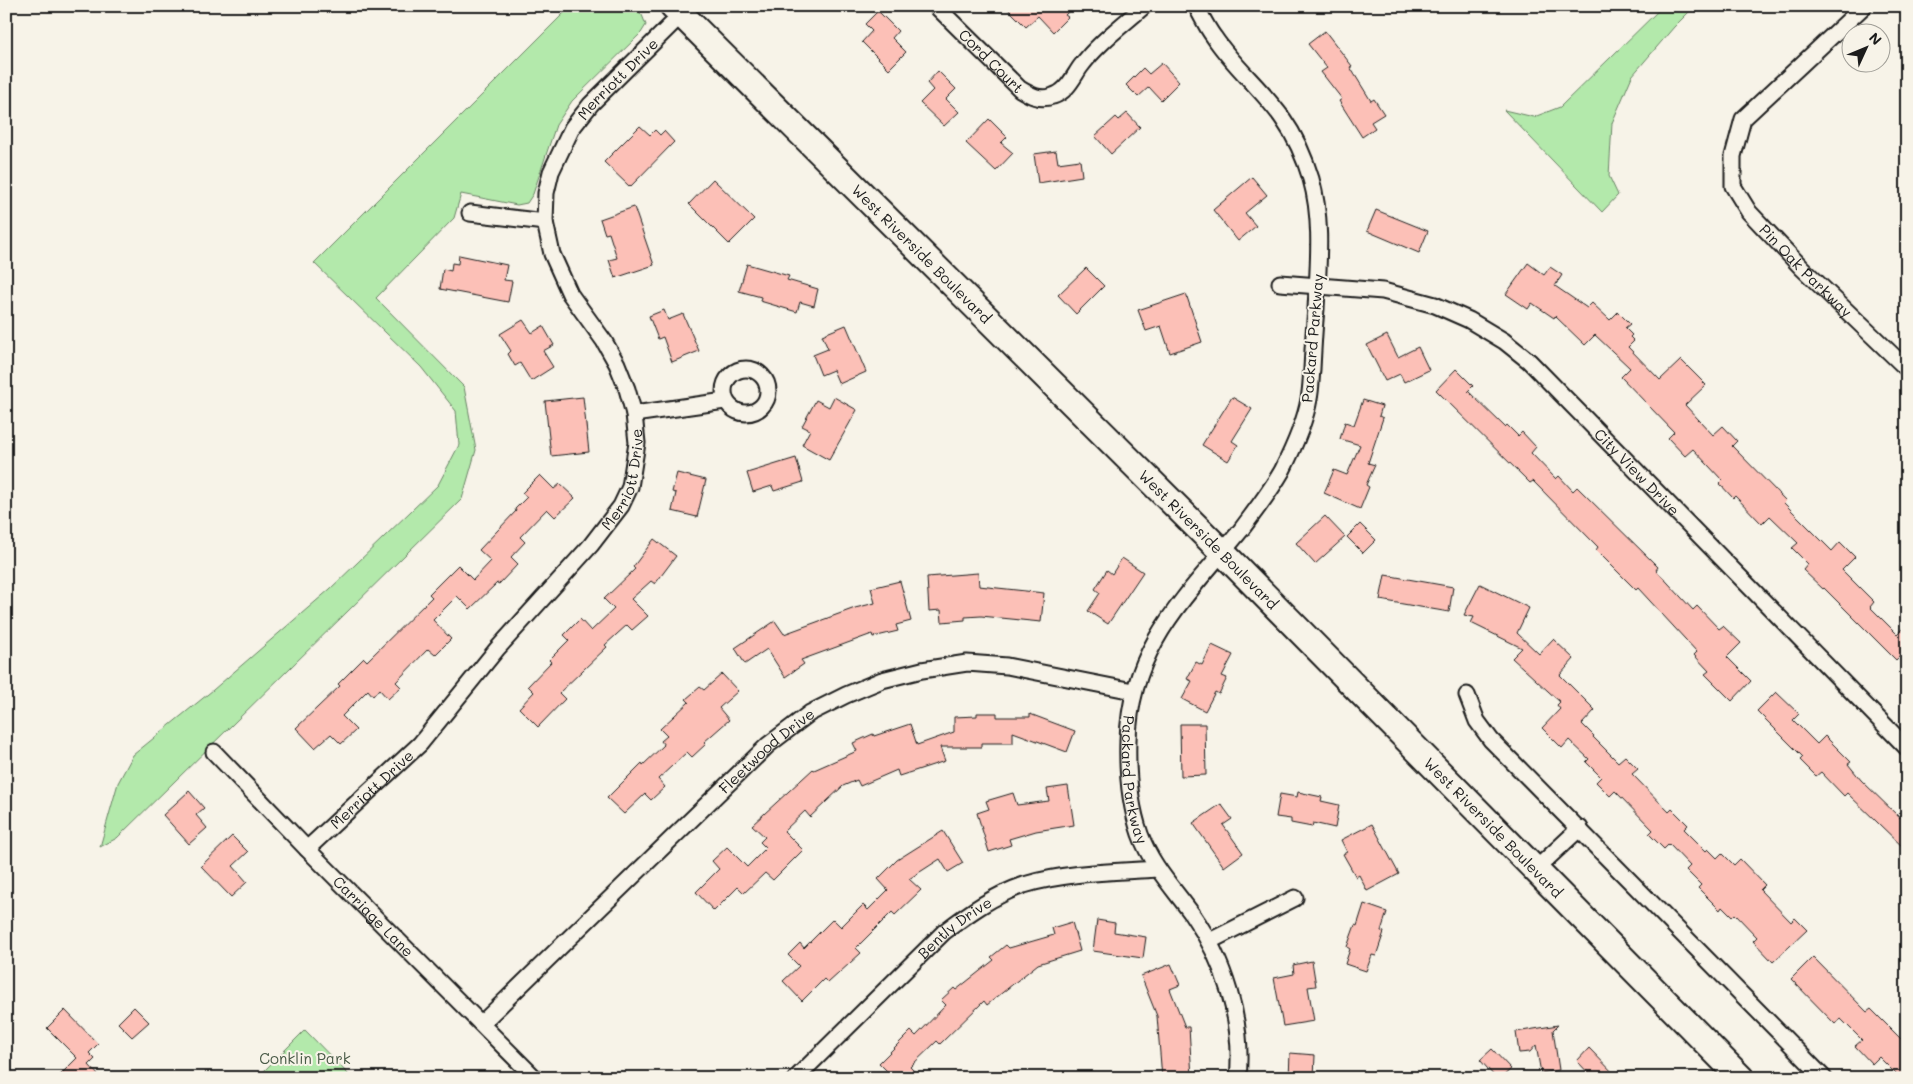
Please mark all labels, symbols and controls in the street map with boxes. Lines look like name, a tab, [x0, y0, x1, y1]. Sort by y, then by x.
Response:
north arrow	[1840, 22, 1890, 72]
street label: Cord Court	[955, 24, 1028, 97]
text: N	[1865, 28, 1886, 49]
street label: Merriott Drive	[572, 33, 662, 124]
street label: West Riverside Boulevard	[848, 180, 996, 327]
street label: Pin Oak Parkway	[1755, 219, 1857, 321]
street label: Packard Parkway	[1296, 273, 1328, 403]
street label: City View Drive	[1590, 424, 1684, 520]
street label: Merriott Drive	[596, 428, 647, 534]
street label: West Riverside Boulevard	[1135, 465, 1283, 613]
street label: Fleetwood Drive	[714, 703, 818, 798]
street label: Packard Parkway	[1118, 714, 1153, 847]
street label: Merriott Drive	[325, 745, 418, 833]
street label: West Riverside Boulevard	[1420, 753, 1567, 902]
street label: Carriage Lane	[329, 871, 419, 961]
street label: Bently Drive	[913, 892, 995, 963]
park label: Conklin Park	[259, 1048, 351, 1068]

